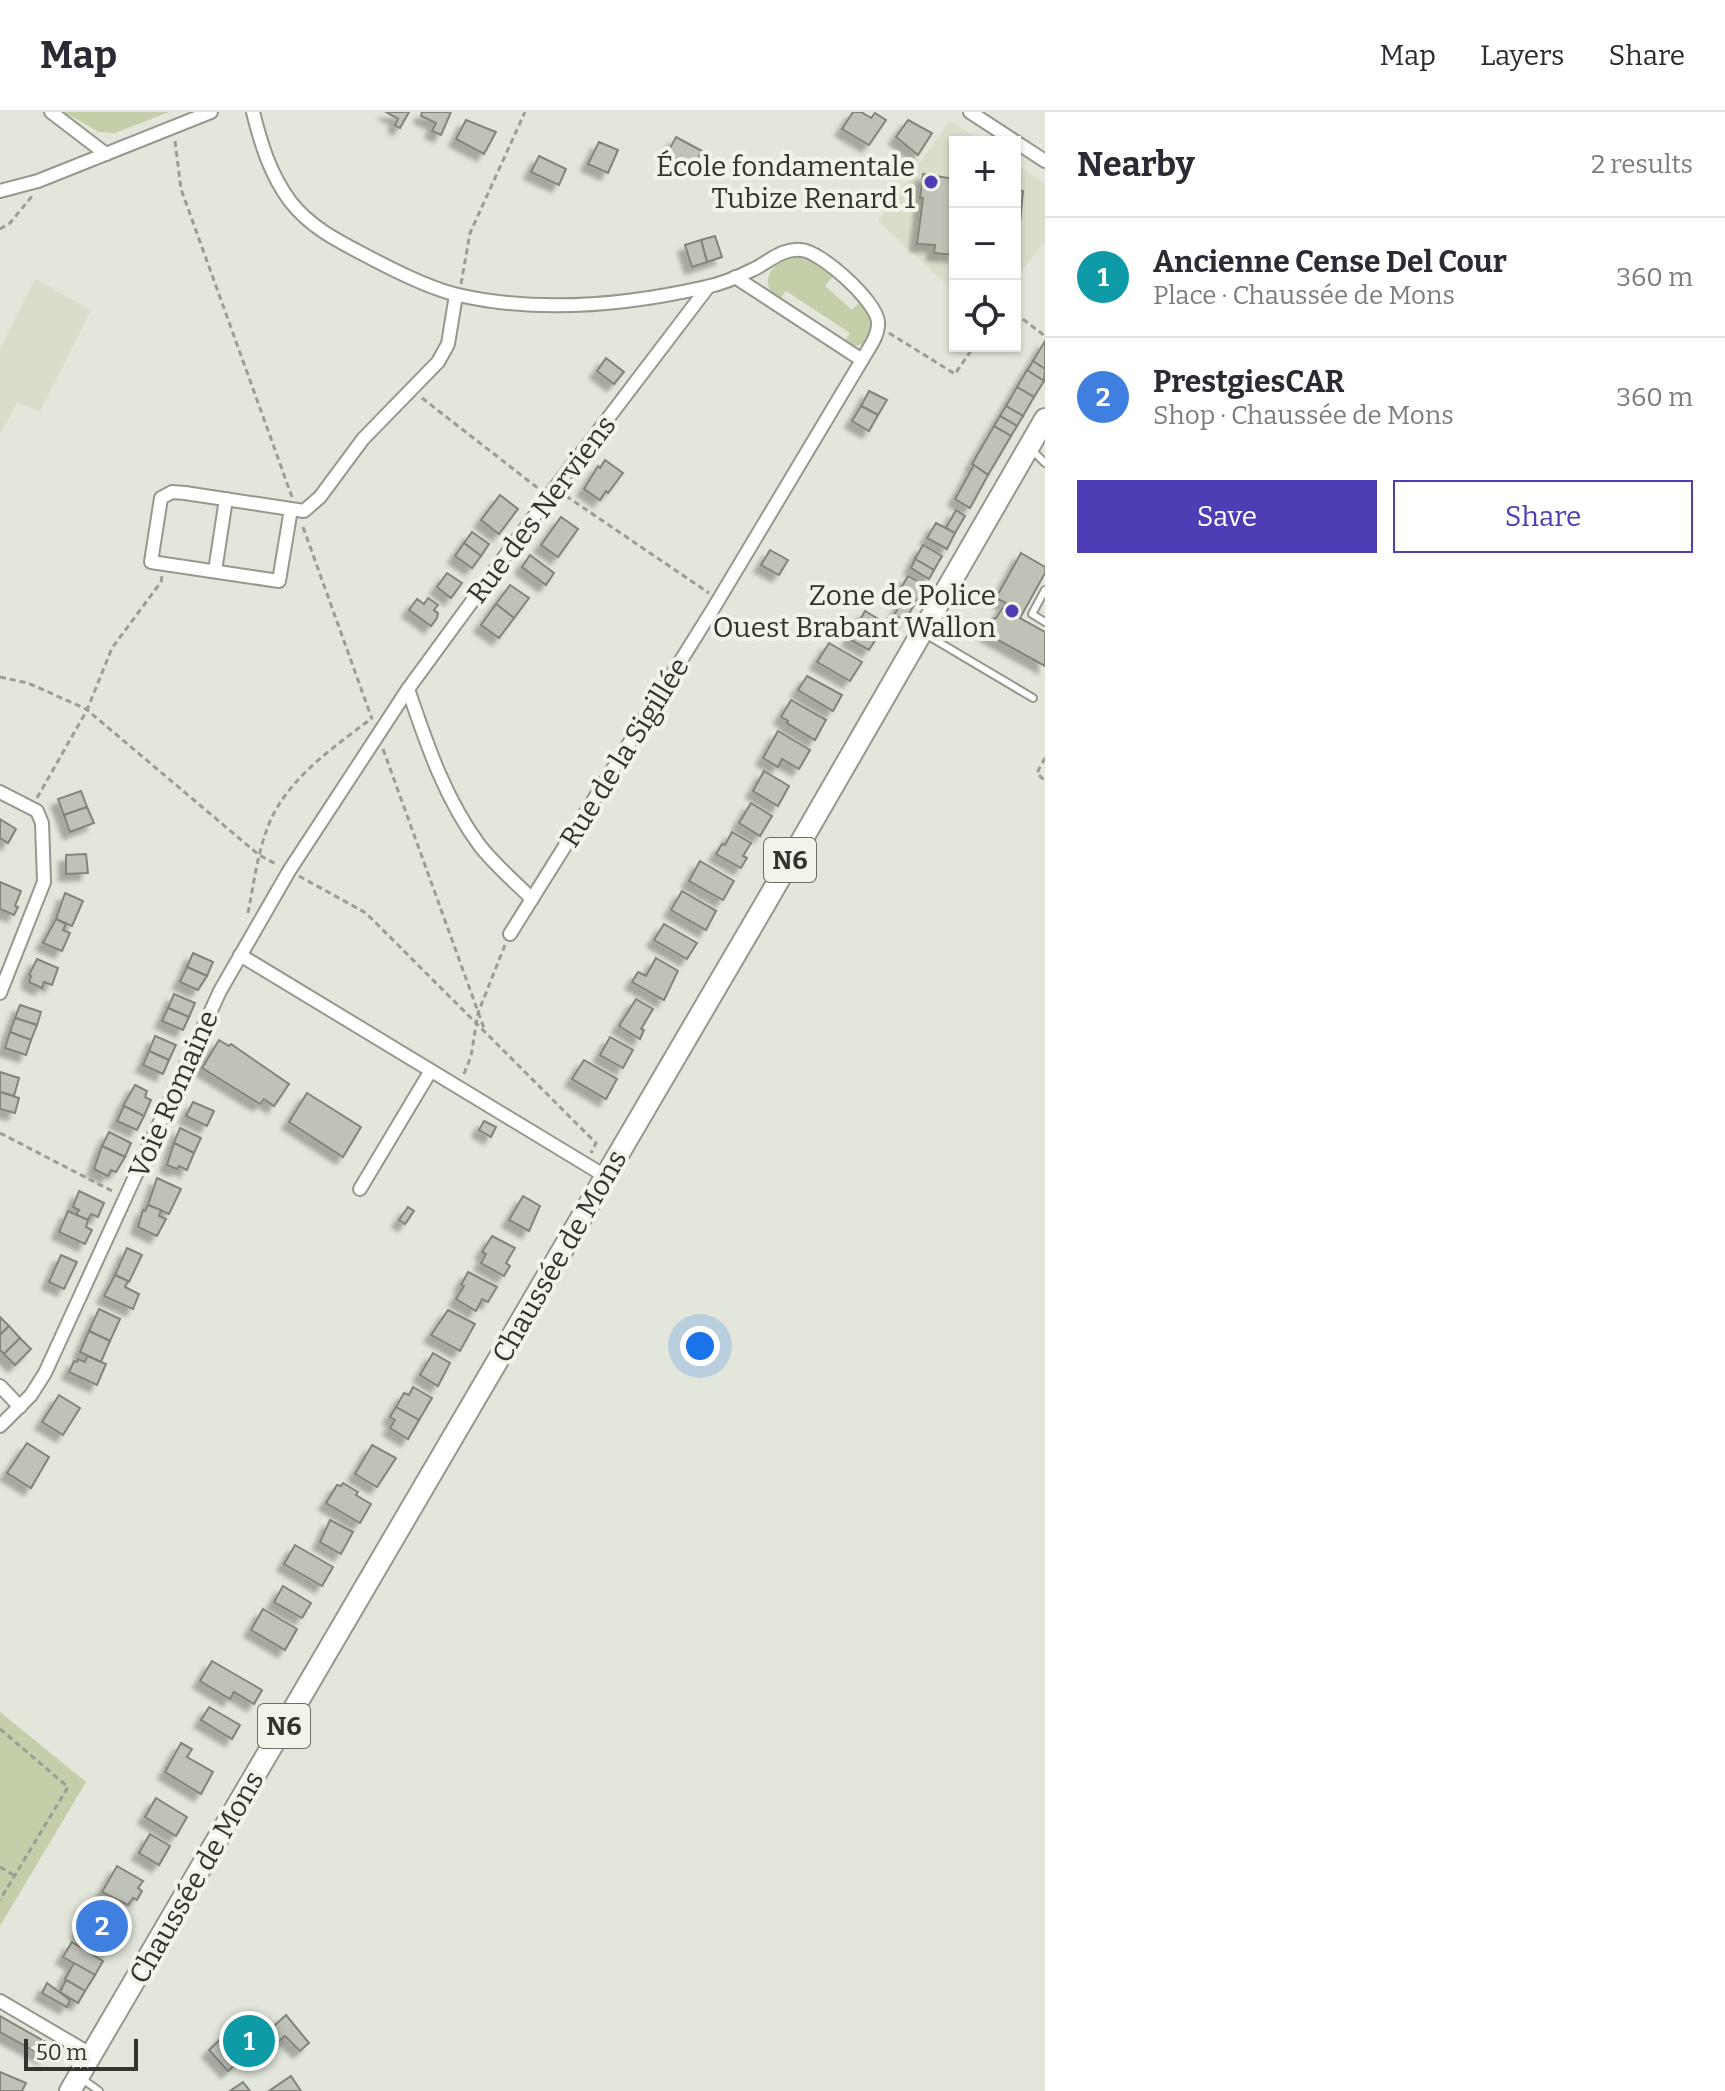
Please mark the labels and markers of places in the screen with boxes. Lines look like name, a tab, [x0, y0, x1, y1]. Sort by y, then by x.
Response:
place label: École fondamentale Tubize Renard 1	[656, 149, 916, 215]
marker: École fondamentale Tubize Renard 1	[922, 173, 940, 191]
place label: Zone de Police Ouest Brabant Wallon	[713, 579, 996, 644]
marker: Zone de Police Ouest Brabant Wallon	[1003, 602, 1021, 620]
pin: 2	[76, 1896, 128, 1956]
pin: 1	[223, 2011, 275, 2071]

